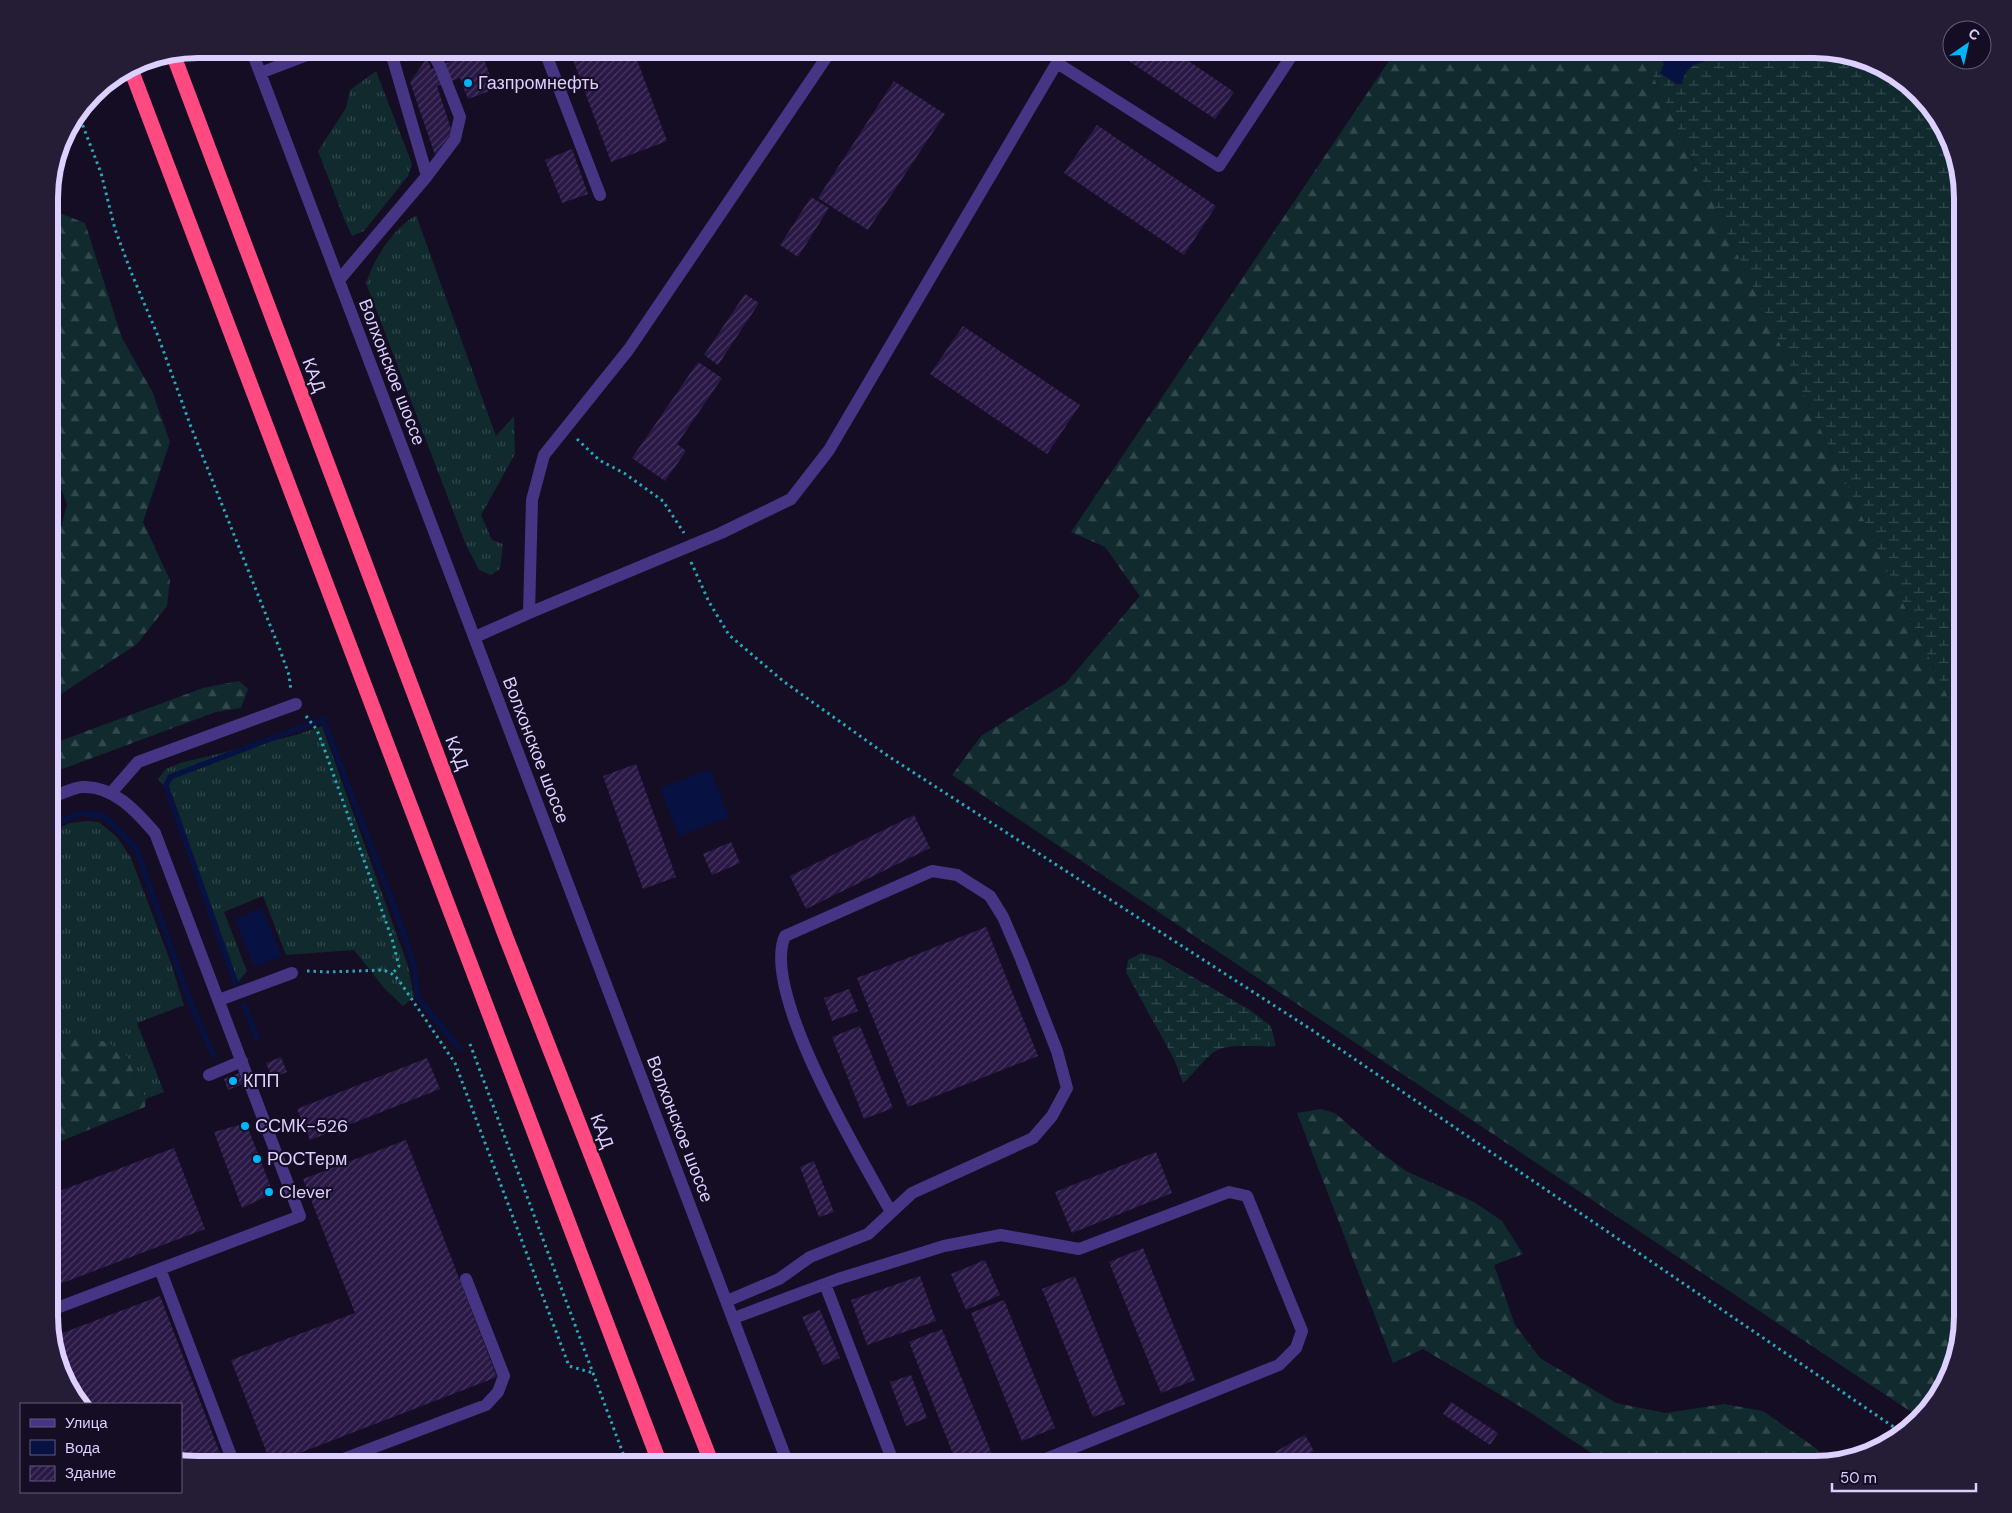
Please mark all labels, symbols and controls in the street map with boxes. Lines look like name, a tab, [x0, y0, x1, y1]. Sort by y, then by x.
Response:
north arrow	[1942, 20, 1992, 70]
text: С	[1965, 24, 1983, 45]
place label: Газпромнефть	[478, 71, 599, 95]
marker: Газпромнефть	[462, 77, 474, 89]
street label: Волхонское шоссе	[353, 295, 431, 449]
street label: КАД	[296, 354, 332, 396]
street label: Волхонское шоссе	[497, 673, 575, 827]
street label: КАД	[439, 732, 475, 774]
street label: Волхонское шоссе	[641, 1052, 719, 1206]
place label: КПП	[243, 1069, 279, 1093]
marker: КПП	[227, 1075, 239, 1087]
street label: КАД	[584, 1110, 620, 1152]
place label: ССМК-526	[255, 1114, 348, 1138]
marker: ССМК-526	[239, 1120, 251, 1132]
place label: РОСТерм	[267, 1147, 347, 1171]
marker: РОСТерм	[251, 1153, 263, 1165]
place label: Clever	[279, 1180, 332, 1204]
marker: Clever	[263, 1186, 275, 1198]
legend	[20, 1403, 182, 1493]
text: Улица	[65, 1413, 108, 1433]
text: Вода	[65, 1438, 101, 1458]
scale bar	[1832, 1460, 1976, 1492]
text: Здание	[65, 1463, 116, 1483]
text: 50 m	[1840, 1468, 1877, 1488]

